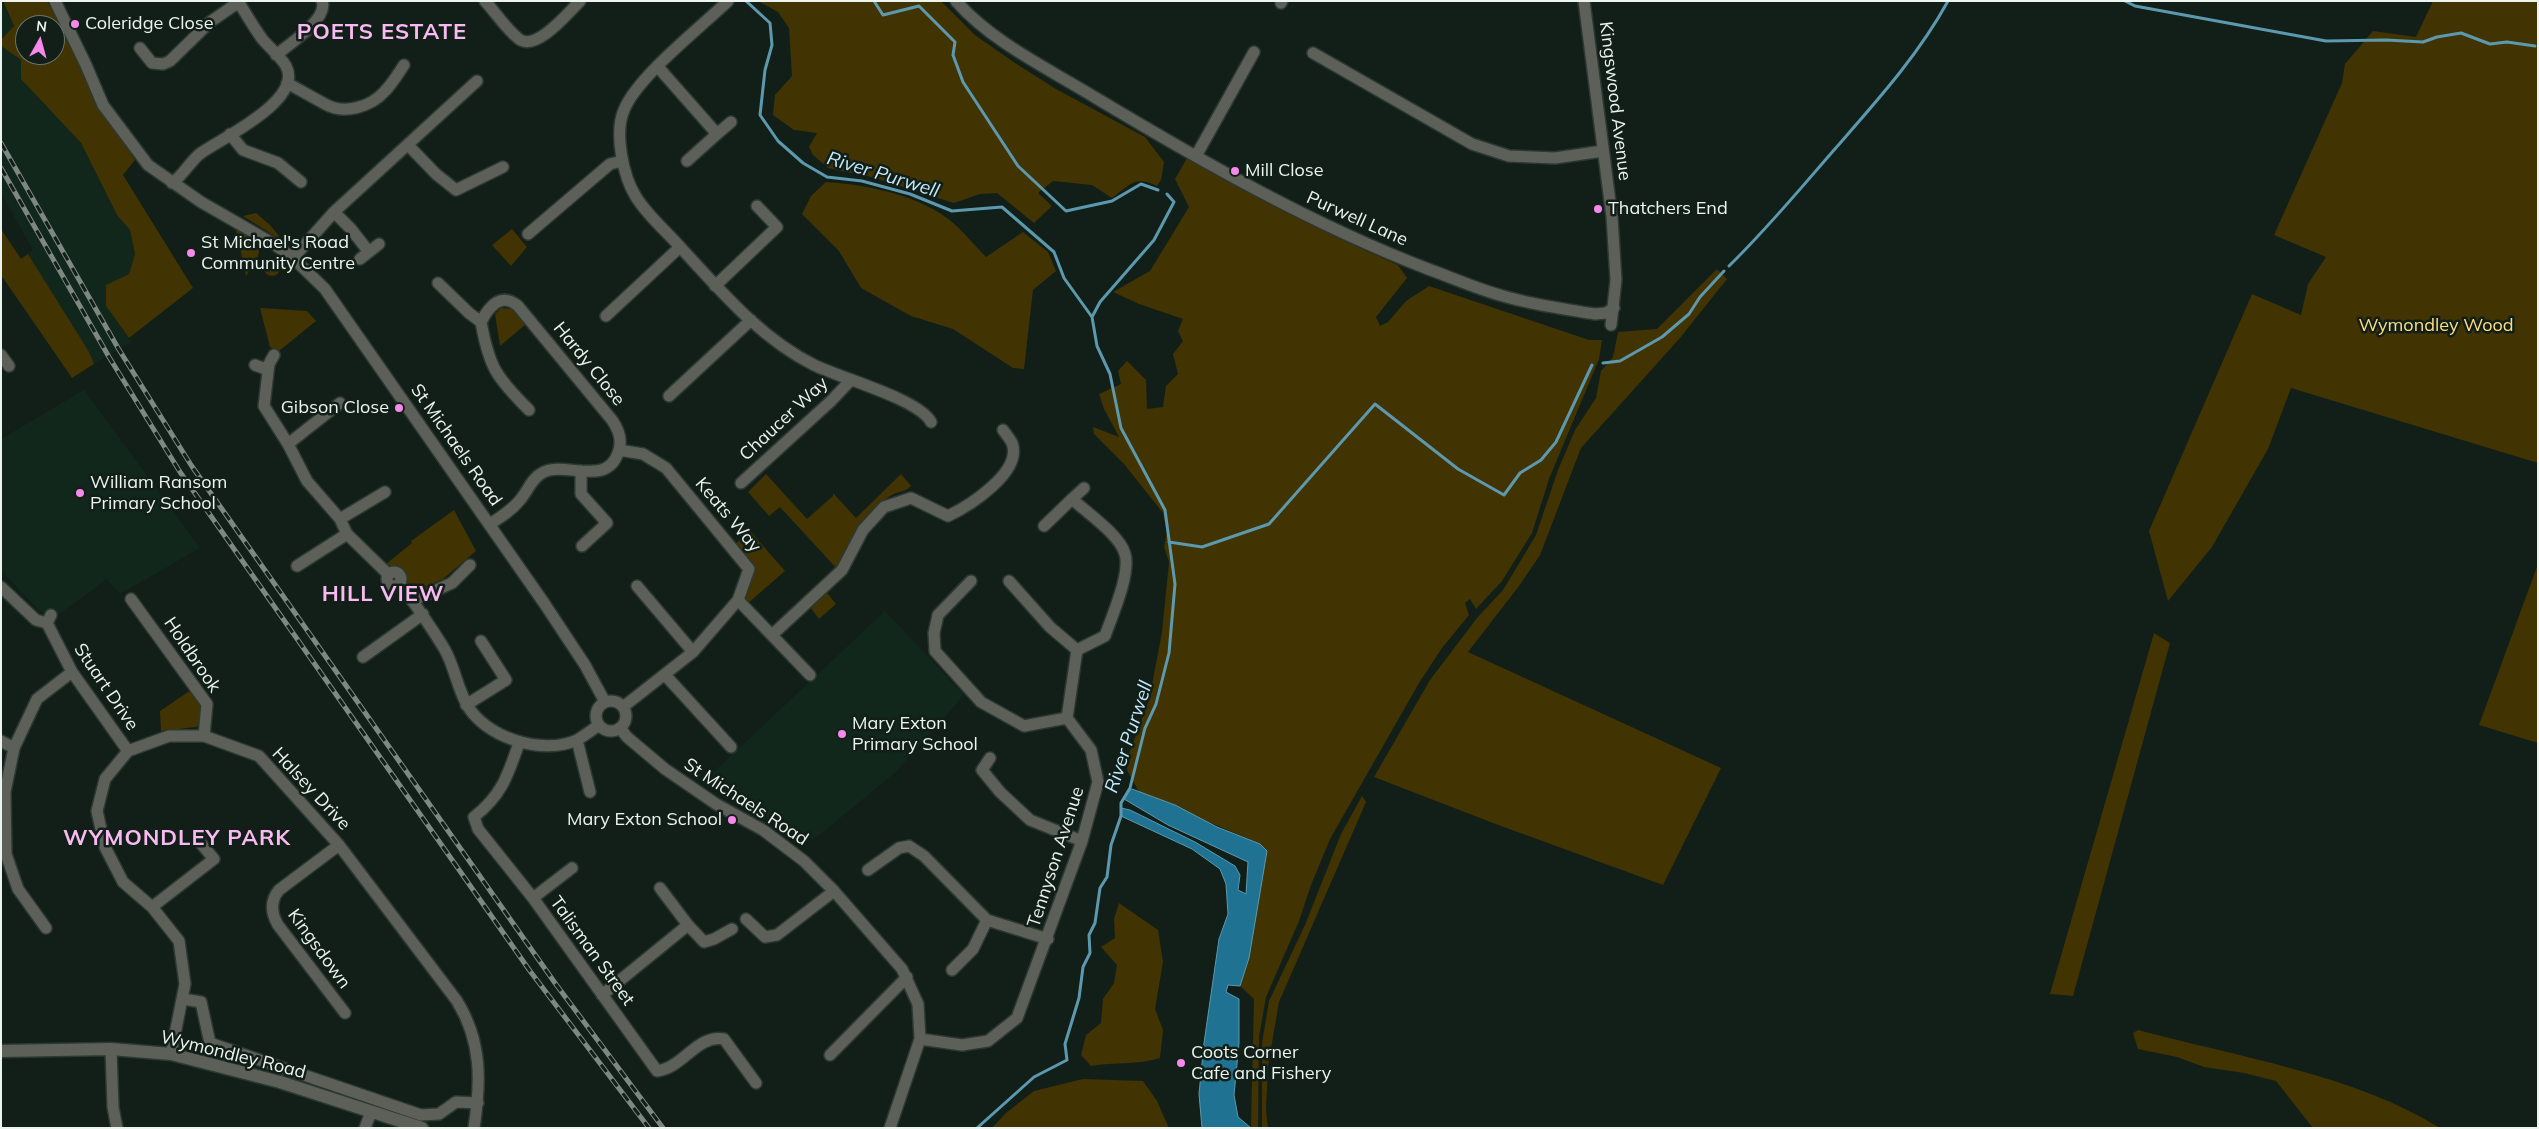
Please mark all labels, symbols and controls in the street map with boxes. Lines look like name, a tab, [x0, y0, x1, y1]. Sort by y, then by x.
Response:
place label: Coleridge Close	[85, 13, 214, 35]
north arrow	[15, 15, 65, 65]
text: N	[35, 17, 48, 36]
marker: Coleridge Close	[69, 18, 81, 30]
district label: POETS ESTATE	[295, 19, 469, 45]
street label: Kingswood Avenue	[1595, 20, 1635, 182]
water label: River Purwell	[824, 147, 942, 203]
place label: Mill Close	[1245, 160, 1324, 182]
marker: Mill Close	[1229, 165, 1241, 177]
street label: Purwell Lane	[1303, 187, 1411, 251]
place label: Thatchers End	[1608, 198, 1728, 220]
marker: Thatchers End	[1592, 203, 1604, 215]
place label: St Michael's Road Community Centre	[201, 232, 355, 274]
marker: St Michael's Road Community Centre	[185, 247, 197, 259]
park label: Wymondley Wood	[2358, 315, 2514, 337]
street label: Hardy Close	[549, 318, 629, 410]
street label: Chaucer Way	[735, 373, 833, 465]
street label: St Michaels Road	[406, 380, 506, 510]
place label: Gibson Close	[281, 397, 389, 419]
marker: Gibson Close	[393, 402, 405, 414]
place label: William Ransom Primary School	[90, 472, 227, 514]
street label: Keats Way	[690, 473, 766, 557]
marker: William Ransom Primary School	[74, 487, 86, 499]
district label: HILL VIEW	[321, 581, 445, 607]
street label: Holdbrook	[159, 613, 225, 697]
street label: Stuart Drive	[69, 639, 143, 735]
water label: River Purwell	[1100, 678, 1158, 796]
place label: Mary Exton Primary School	[852, 713, 978, 756]
marker: Mary Exton Primary School	[836, 728, 848, 740]
street label: Halsey Drive	[267, 743, 355, 835]
street label: St Michaels Road	[680, 754, 812, 850]
street label: Tennyson Avenue	[1023, 784, 1089, 930]
place label: Mary Exton School	[567, 809, 722, 831]
marker: Mary Exton School	[726, 814, 738, 826]
district label: WYMONDLEY PARK	[61, 825, 293, 851]
street label: Talisman Street	[545, 892, 639, 1010]
street label: Kingsdown	[283, 905, 355, 993]
street label: Wymondley Road	[158, 1027, 308, 1083]
place label: Coots Corner Cafe and Fishery	[1191, 1042, 1331, 1084]
marker: Coots Corner Cafe and Fishery	[1175, 1057, 1187, 1069]

